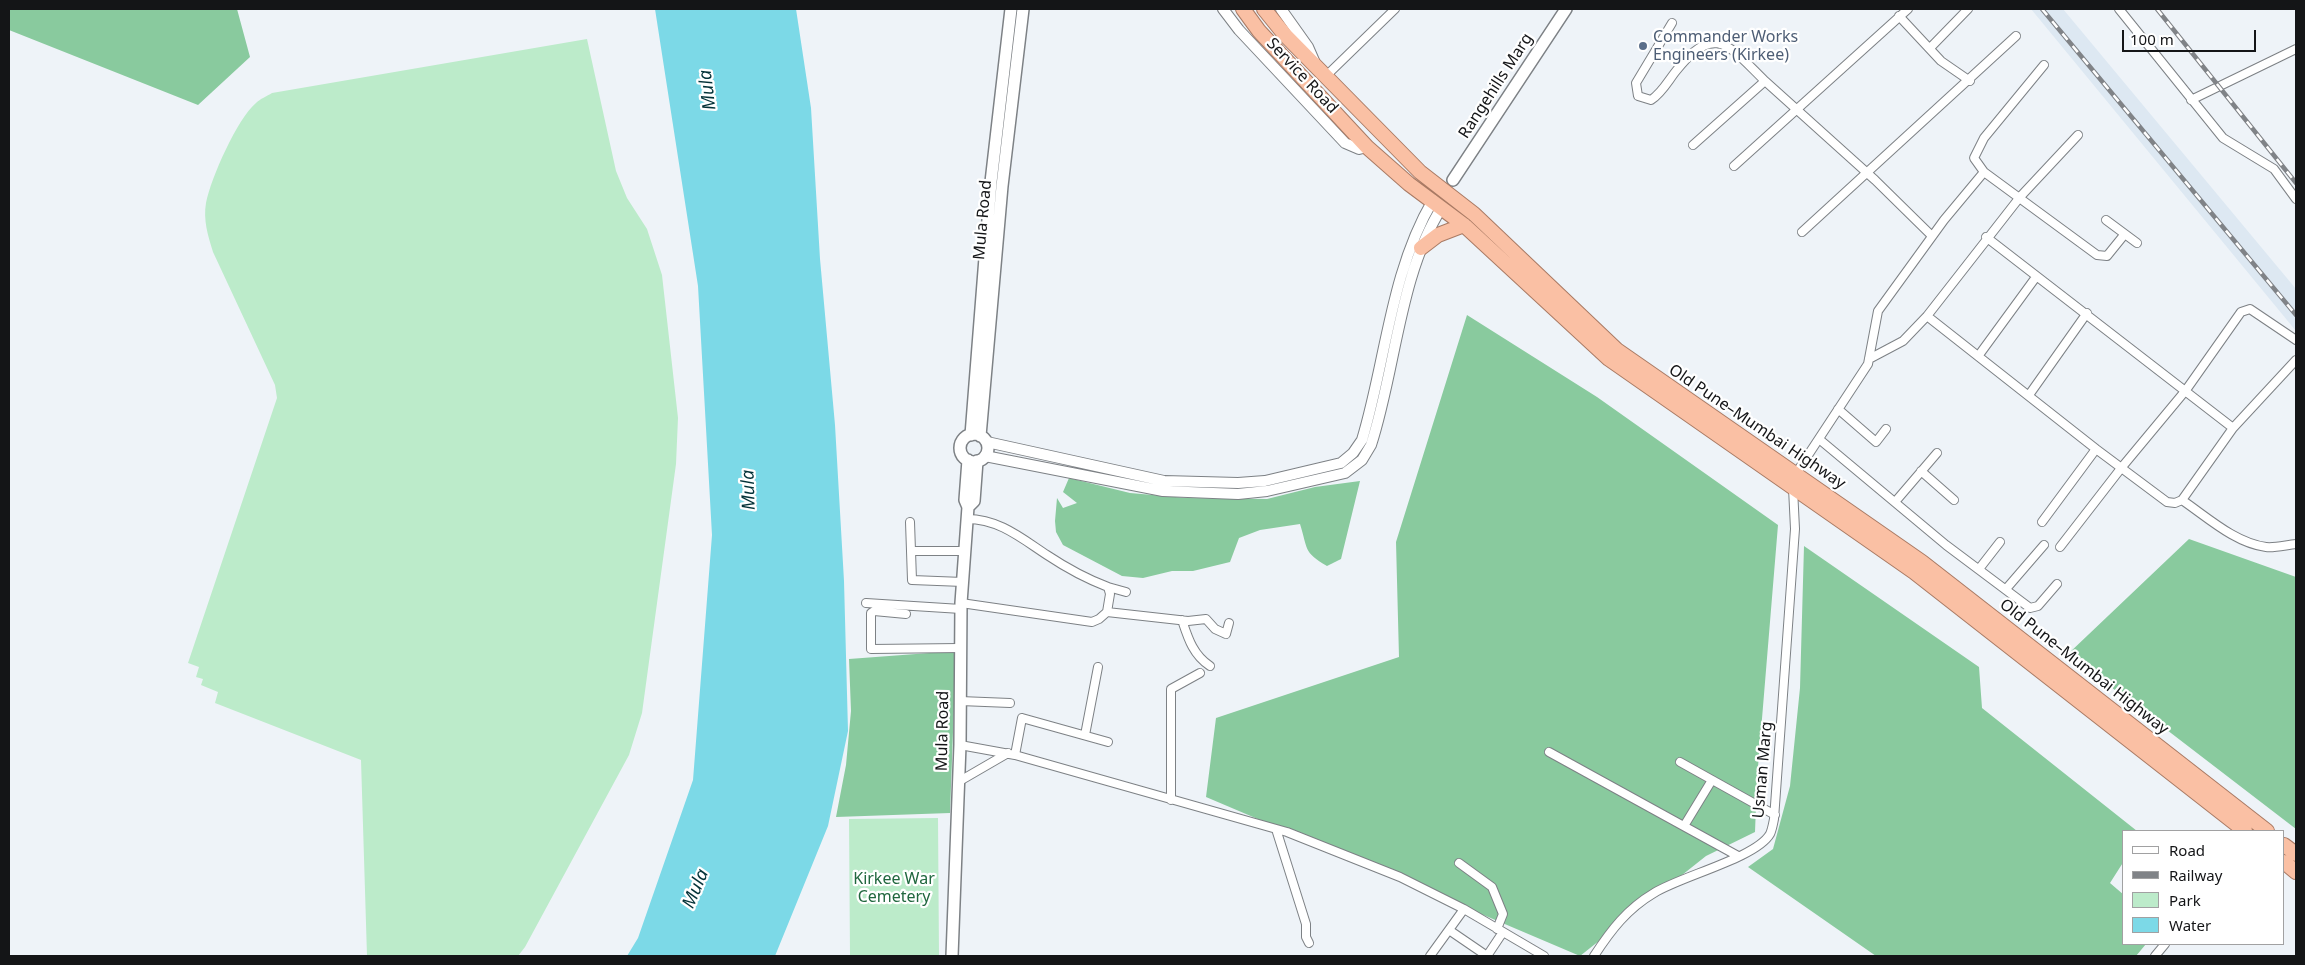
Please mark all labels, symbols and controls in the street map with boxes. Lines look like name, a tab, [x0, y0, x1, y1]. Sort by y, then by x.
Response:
scale bar	[2125, 20, 2259, 52]
place label: Commander Works Engineers (Kirkee)	[1653, 27, 1798, 65]
text: 100 m	[2130, 29, 2174, 49]
street label: Rangehills Marg	[1455, 30, 1537, 142]
street label: Service Road	[1262, 34, 1342, 118]
marker: Commander Works Engineers (Kirkee)	[1637, 40, 1649, 52]
water label: Mula	[695, 69, 721, 111]
street label: Mula Road	[970, 179, 996, 261]
street label: Old Pune–Mumbai Highway	[1665, 361, 1849, 493]
water label: Mula	[738, 469, 760, 511]
street label: Old Pune–Mumbai Highway	[1996, 595, 2172, 739]
street label: Mula Road	[933, 691, 953, 771]
street label: Usman Marg	[1749, 721, 1777, 819]
legend	[2122, 830, 2285, 945]
text: Road	[2169, 840, 2205, 860]
text: Railway	[2169, 865, 2222, 885]
water label: Mula	[678, 866, 714, 912]
park label: Kirkee War Cemetery	[853, 869, 935, 907]
text: Park	[2169, 890, 2201, 910]
text: Water	[2169, 915, 2211, 935]

